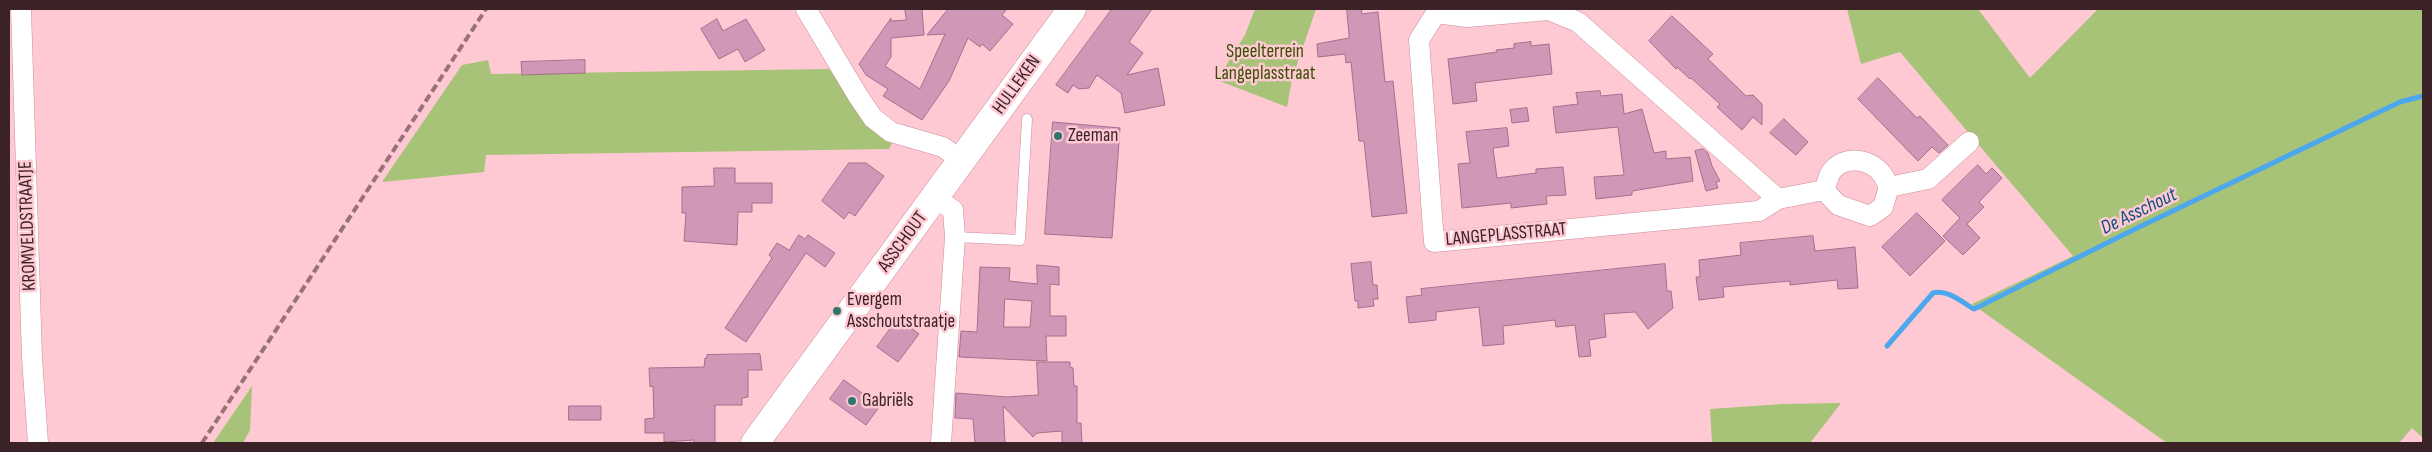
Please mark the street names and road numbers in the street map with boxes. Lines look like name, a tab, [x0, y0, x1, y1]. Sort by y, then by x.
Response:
street label: HULLEKEN	[988, 51, 1046, 119]
street label: KROMVELDSTRAATJE	[14, 161, 42, 291]
street label: ASSCHOUT	[873, 207, 933, 277]
street label: LANGEPLASSTRAAT	[1445, 218, 1567, 252]

